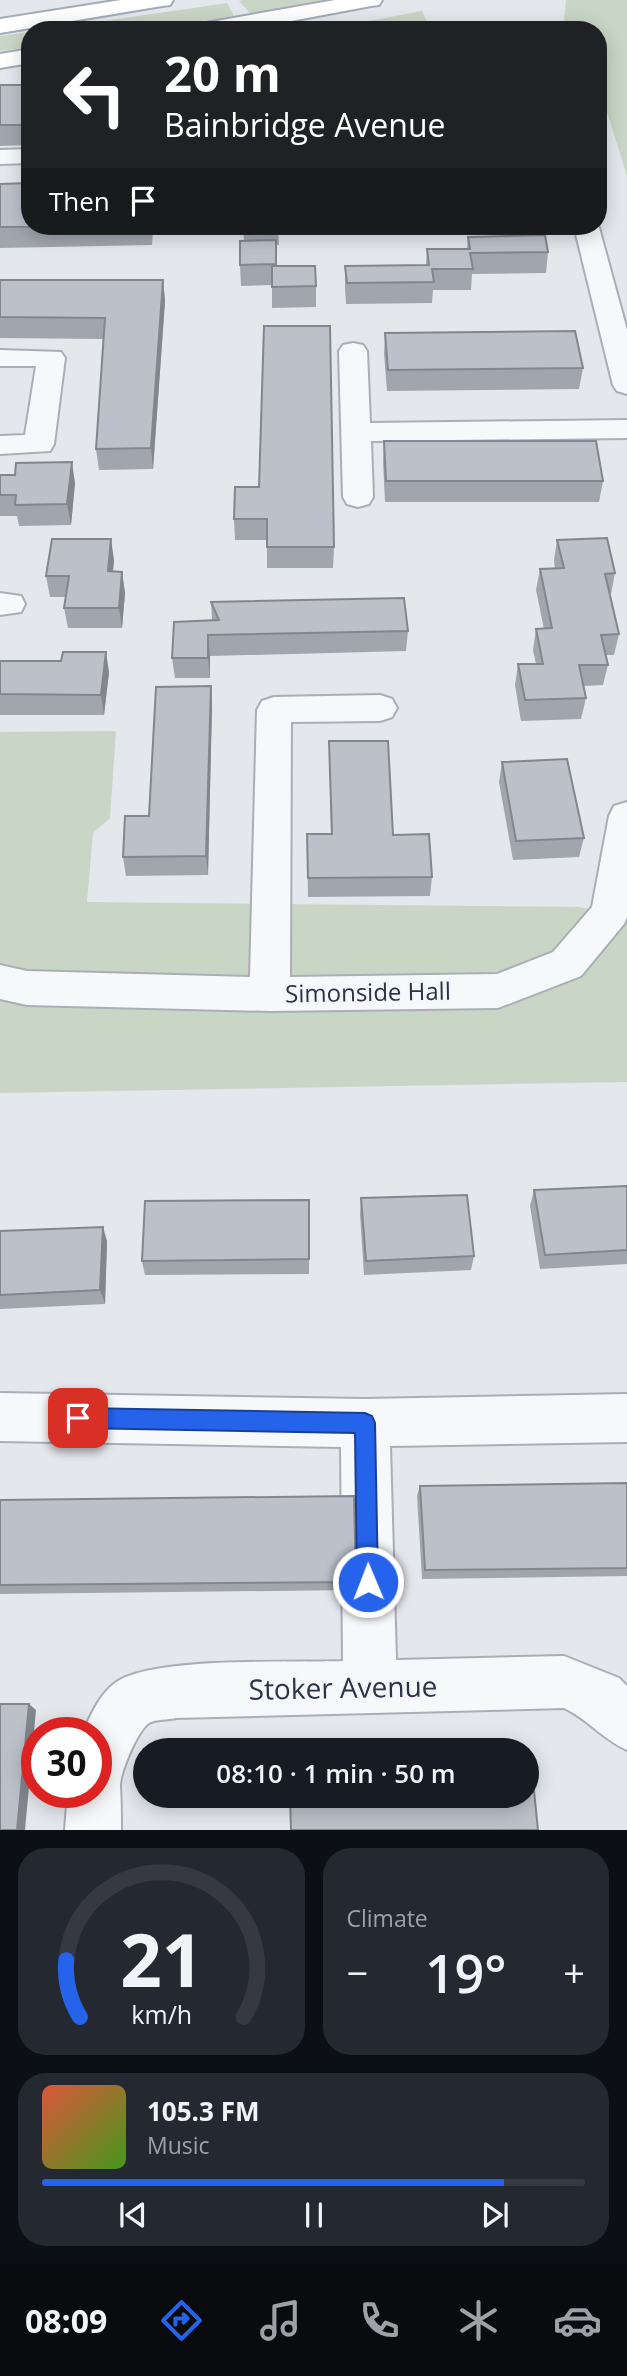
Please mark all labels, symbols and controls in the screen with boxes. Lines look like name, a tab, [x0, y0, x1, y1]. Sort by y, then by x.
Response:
text: 20 m	[164, 40, 281, 106]
icon: left	[49, 49, 140, 140]
text: Bainbridge Avenue	[164, 103, 446, 146]
icon: arrive	[124, 182, 162, 220]
text: Then	[49, 183, 110, 219]
street label: Simonside Hall	[285, 974, 451, 1009]
pin	[48, 1388, 108, 1448]
icon: arrive	[59, 1399, 97, 1437]
position arrow	[331, 1545, 405, 1619]
street label: Stoker Avenue	[248, 1666, 438, 1708]
speed limit sign: 30	[21, 1717, 112, 1808]
text: 08:10 · 1 min · 50 m	[216, 1755, 456, 1791]
text: Climate	[347, 1902, 428, 1934]
text: 21	[120, 1910, 203, 2009]
text: 19°	[425, 1937, 507, 2008]
text: −	[347, 1946, 368, 1998]
text: +	[563, 1946, 585, 1998]
text: km/h	[131, 1997, 192, 2031]
text: 105.3 FM	[147, 2093, 259, 2129]
text: Music	[147, 2129, 210, 2161]
icon: previous	[114, 2196, 152, 2234]
icon: pause	[295, 2196, 333, 2234]
icon: next	[476, 2196, 514, 2234]
icon: directions	[157, 2296, 206, 2345]
icon: music	[256, 2296, 305, 2345]
icon: phone	[355, 2296, 404, 2345]
icon: climate	[454, 2296, 503, 2345]
icon: car	[553, 2296, 602, 2345]
text: 08:09	[25, 2299, 107, 2342]

